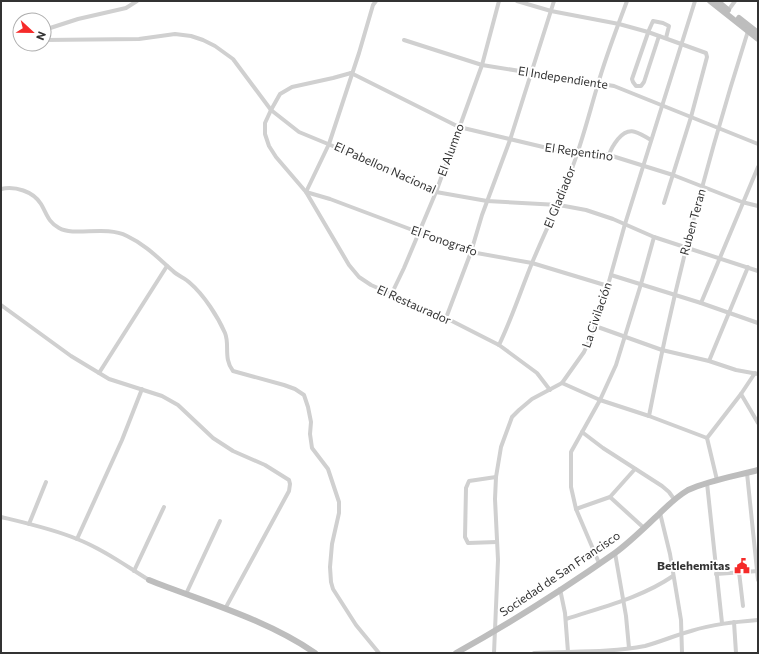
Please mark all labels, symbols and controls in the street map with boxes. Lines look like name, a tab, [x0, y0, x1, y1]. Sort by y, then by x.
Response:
north arrow	[12, 12, 52, 52]
text: N	[34, 30, 49, 42]
street label: El Independiente	[517, 63, 609, 91]
street label: El Alumno	[434, 121, 466, 178]
street label: El Pabellon Nacional	[332, 138, 438, 196]
street label: El Repentino	[544, 139, 614, 163]
street label: El Gladiador	[540, 163, 578, 230]
street label: Ruben Teran	[676, 187, 708, 256]
street label: El Fonografo	[409, 222, 479, 258]
street label: La Civilación	[578, 280, 614, 349]
street label: El Restaurador	[375, 281, 454, 327]
street label: Sociedad de San Francisco	[497, 528, 622, 619]
public building icon: Betlehemitas	[733, 557, 751, 575]
place label: Betlehemitas	[657, 558, 730, 572]

